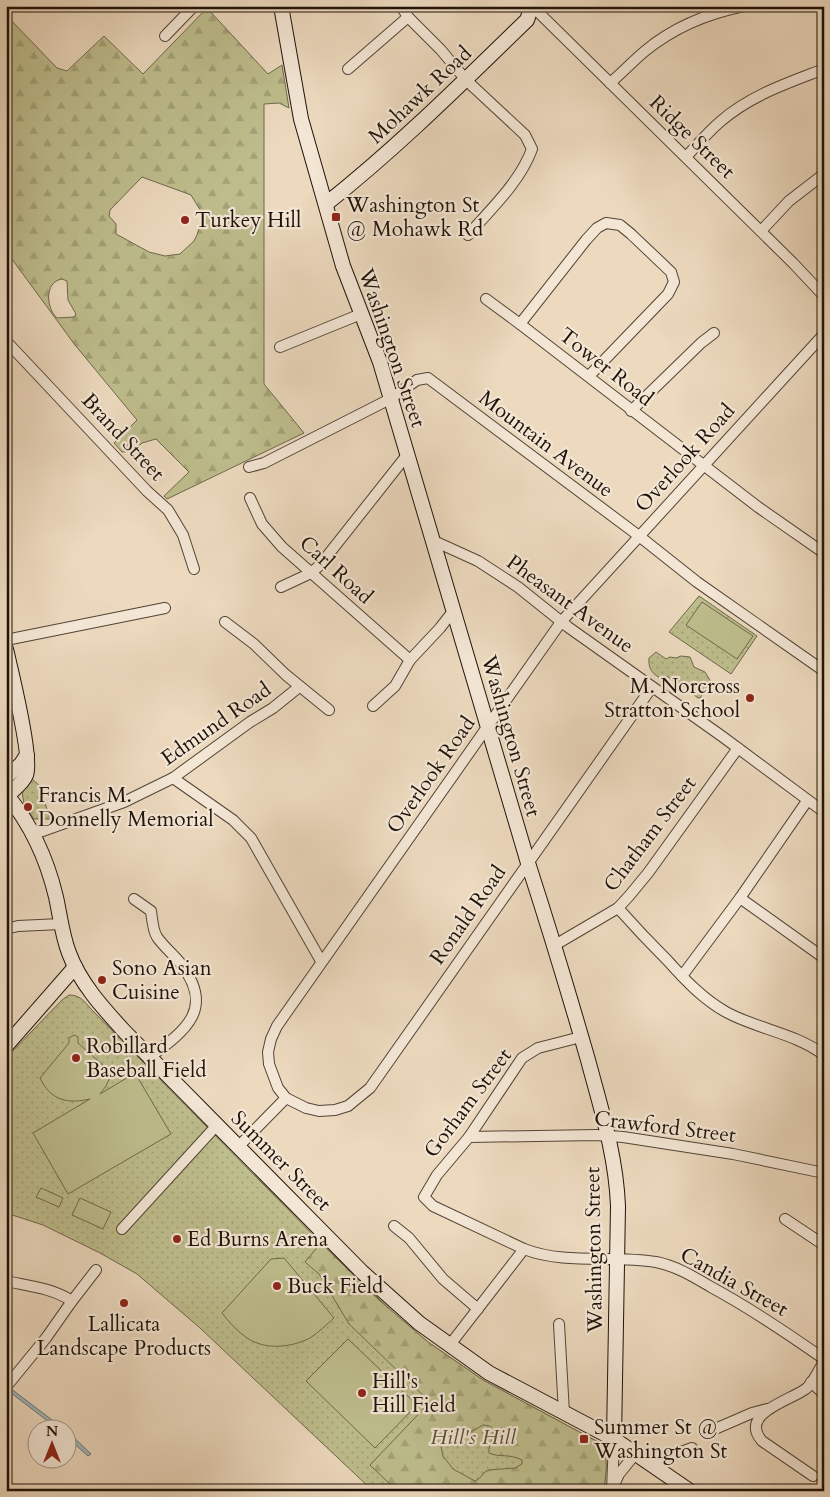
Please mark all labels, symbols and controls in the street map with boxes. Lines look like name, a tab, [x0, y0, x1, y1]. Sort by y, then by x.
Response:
street label: Mohawk Road	[362, 40, 478, 150]
street label: Ridge Street	[643, 89, 742, 186]
place label: Washington St @ Mohawk Rd	[345, 191, 483, 244]
place label: Turkey Hill	[195, 206, 301, 235]
marker: Washington St @ Mohawk Rd	[330, 211, 342, 223]
marker: Turkey Hill	[179, 214, 191, 226]
street label: Washington Street	[351, 264, 433, 432]
street label: Tower Road	[553, 321, 659, 413]
street label: Mountain Avenue	[473, 384, 619, 504]
street label: Brand Street	[75, 387, 171, 487]
street label: Overlook Road	[628, 397, 742, 519]
street label: Carl Road	[293, 529, 379, 611]
street label: Pheasant Avenue	[500, 548, 640, 660]
street label: Washington Street	[474, 651, 548, 820]
place label: M. Norcross Stratton School	[604, 672, 740, 725]
street label: Edmund Road	[155, 675, 277, 773]
marker: M. Norcross Stratton School	[744, 692, 756, 704]
street label: Overlook Road	[380, 711, 482, 839]
street label: Chatham Street	[597, 770, 703, 898]
place label: Francis M. Donnelly Memorial	[38, 781, 214, 834]
marker: Francis M. Donnelly Memorial	[22, 801, 34, 813]
street label: Ronald Road	[423, 859, 513, 971]
place label: Sono Asian Cuisine	[112, 954, 212, 1007]
marker: Sono Asian Cuisine	[96, 974, 108, 986]
place label: Robillard Baseball Field	[86, 1032, 207, 1085]
street label: Gorham Street	[417, 1042, 519, 1164]
marker: Robillard Baseball Field	[70, 1052, 82, 1064]
street label: Summer Street	[224, 1104, 338, 1218]
street label: Crawford Street	[593, 1104, 738, 1150]
street label: Washington Street	[578, 1166, 610, 1334]
place label: Ed Burns Arena	[187, 1225, 328, 1254]
marker: Ed Burns Arena	[171, 1233, 183, 1245]
street label: Candia Street	[675, 1240, 794, 1324]
place label: Buck Field	[287, 1272, 383, 1301]
marker: Buck Field	[271, 1280, 283, 1292]
marker: Lallicata Landscape Products	[118, 1297, 130, 1309]
place label: Lallicata Landscape Products	[37, 1310, 211, 1363]
place label: Hill's Hill Field	[372, 1367, 456, 1420]
marker: Hill's Hill Field	[356, 1387, 368, 1399]
place label: Summer St @ Washington St	[593, 1413, 728, 1466]
north arrow	[28, 1420, 78, 1470]
text: N	[46, 1422, 58, 1441]
park label: Hill's Hill	[430, 1423, 517, 1452]
marker: Summer St @ Washington St	[578, 1433, 590, 1445]

